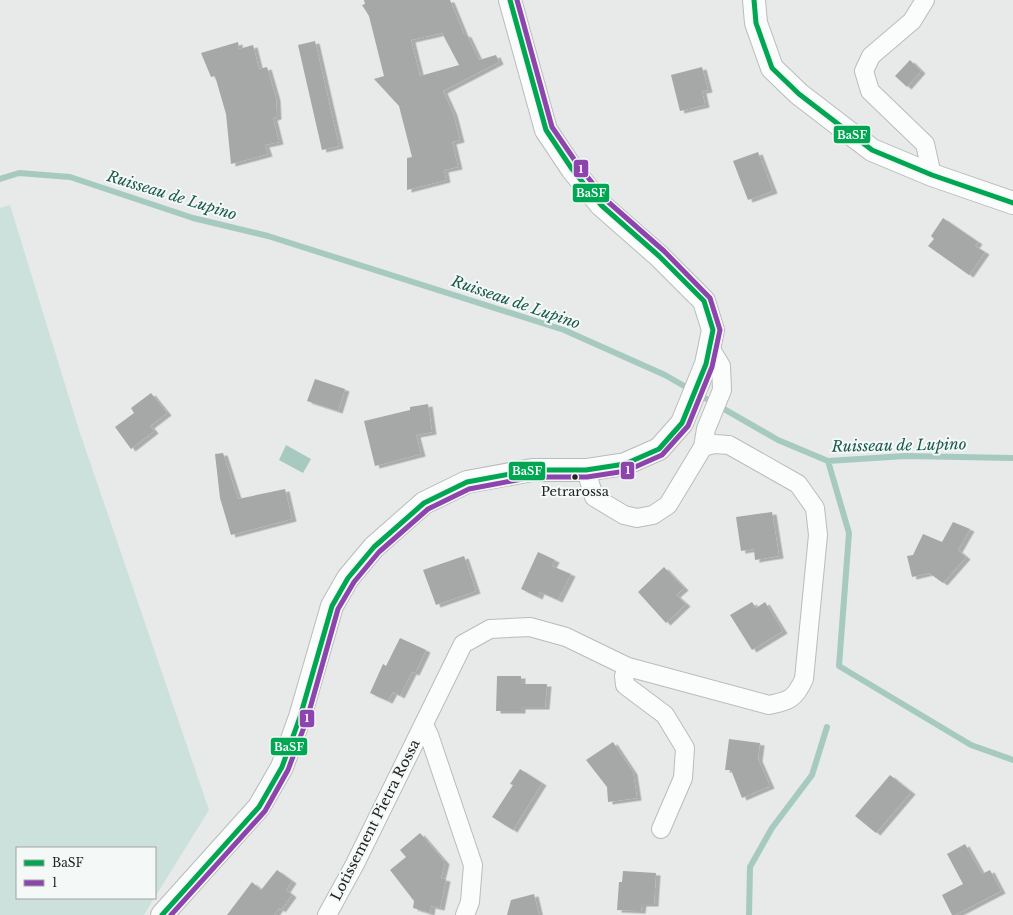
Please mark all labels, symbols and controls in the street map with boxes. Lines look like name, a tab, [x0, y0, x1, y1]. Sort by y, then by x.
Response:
line badge: BaSF	[833, 125, 871, 144]
text: BaSF	[837, 128, 867, 142]
line badge: 1	[573, 159, 589, 178]
text: 1	[579, 162, 584, 176]
water label: Ruisseau de Lupino	[104, 166, 239, 224]
line badge: BaSF	[572, 183, 610, 203]
text: BaSF	[576, 186, 606, 200]
water label: Ruisseau de Lupino	[448, 271, 583, 333]
water label: Ruisseau de Lupino	[830, 434, 967, 456]
line badge: BaSF	[508, 461, 546, 481]
line badge: 1	[620, 461, 635, 480]
text: 1	[626, 463, 631, 477]
text: BaSF	[512, 464, 542, 478]
marker: Petrarossa	[570, 472, 580, 482]
place label: Petrarossa	[541, 483, 610, 500]
line badge: 1	[299, 709, 315, 728]
text: 1	[305, 711, 310, 725]
street label: Lotissement Pietra Rossa	[326, 736, 424, 904]
line badge: BaSF	[270, 737, 308, 756]
text: BaSF	[274, 740, 304, 754]
legend	[16, 847, 156, 899]
text: BaSF	[52, 855, 84, 870]
text: 1	[52, 875, 57, 890]

